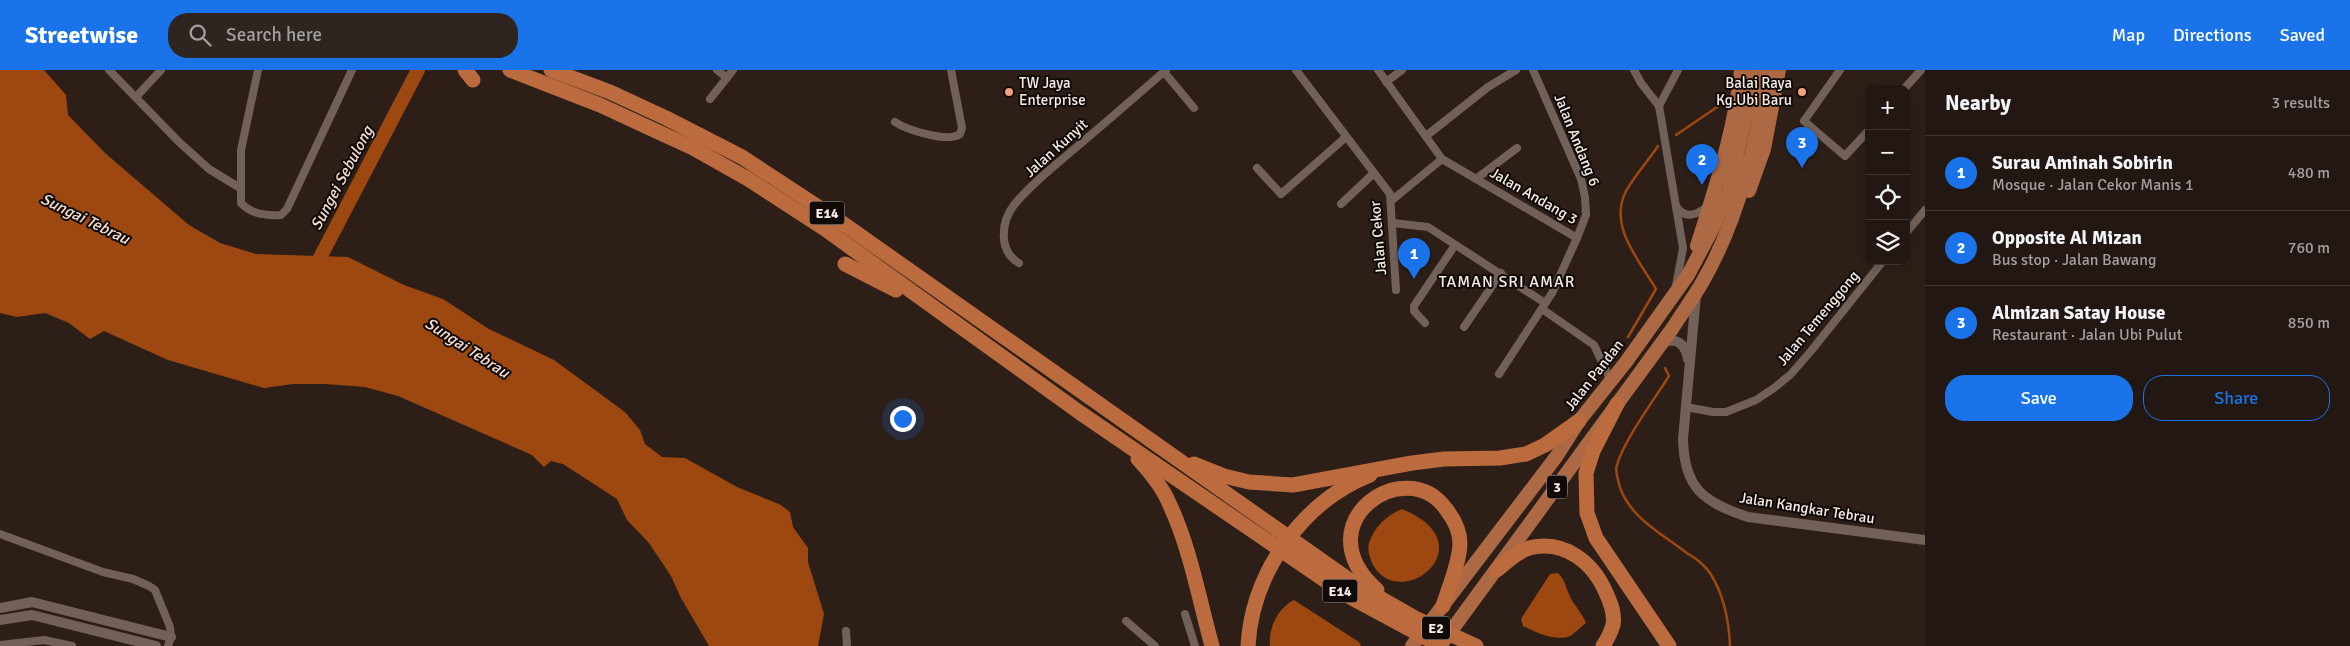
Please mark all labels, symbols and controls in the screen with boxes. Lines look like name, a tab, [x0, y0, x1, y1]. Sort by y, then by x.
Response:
search box	[168, 13, 518, 58]
text: Streetwise	[25, 20, 138, 50]
icon: search	[186, 21, 214, 49]
text: Search here	[226, 23, 322, 47]
text: Map	[2112, 24, 2145, 46]
text: Directions	[2173, 24, 2252, 46]
text: Saved	[2280, 24, 2325, 46]
place label: TW Jaya Enterprise	[1019, 74, 1086, 109]
place label: Balai Raya Kg.Ubi Baru	[1716, 74, 1792, 109]
map controls	[1865, 85, 1910, 265]
button: +	[1865, 85, 1910, 130]
marker: TW Jaya Enterprise	[1003, 86, 1015, 98]
marker: Balai Raya Kg.Ubi Baru	[1796, 86, 1808, 98]
text: Nearby	[1945, 90, 2011, 116]
street label: Jalan Andang 6	[1550, 91, 1604, 189]
text: 3 results	[2271, 93, 2330, 113]
street label: Jalan Kunyit	[1021, 115, 1091, 181]
water label: Sungei Sebulong	[306, 121, 379, 233]
pin: 3	[1786, 127, 1818, 168]
button: −	[1865, 130, 1910, 175]
pin: 2	[1686, 144, 1718, 185]
text: Surau Aminah Sobirin	[1992, 151, 2173, 175]
text: 1	[1957, 163, 1965, 183]
text: 480 m	[2288, 163, 2330, 183]
street label: Jalan Andang 3	[1487, 164, 1581, 228]
button: locate	[1865, 175, 1910, 220]
text: Mosque · Jalan Cekor Manis 1	[1992, 175, 2194, 195]
water label: Sungai Tebrau	[37, 189, 134, 250]
street label: Jalan Cekor	[1366, 200, 1390, 276]
road number: E14	[810, 202, 844, 224]
button: layers	[1865, 220, 1910, 265]
text: Opposite Al Mizan	[1992, 226, 2142, 250]
pin: 1	[1398, 238, 1430, 279]
text: 2	[1957, 238, 1965, 258]
text: 760 m	[2288, 238, 2330, 258]
text: Bus stop · Jalan Bawang	[1992, 250, 2156, 270]
street label: Jalan Temenggong	[1773, 267, 1863, 369]
district label: TAMAN SRI AMAR	[1439, 272, 1575, 292]
text: Almizan Satay House	[1992, 301, 2165, 325]
water label: Sungai Tebrau	[421, 313, 514, 383]
text: 3	[1957, 313, 1965, 333]
text: 850 m	[2288, 313, 2330, 333]
text: Restaurant · Jalan Ubi Pulut	[1992, 325, 2182, 345]
street label: Jalan Pandan	[1561, 336, 1627, 414]
button: Save	[1945, 375, 2133, 421]
button: Share	[2143, 375, 2330, 421]
your location	[890, 406, 916, 432]
road number: 3	[1547, 476, 1567, 498]
street label: Jalan Kangkar Tebrau	[1738, 488, 1876, 528]
road number: E14	[1322, 580, 1358, 602]
road number: E2	[1422, 616, 1450, 640]

